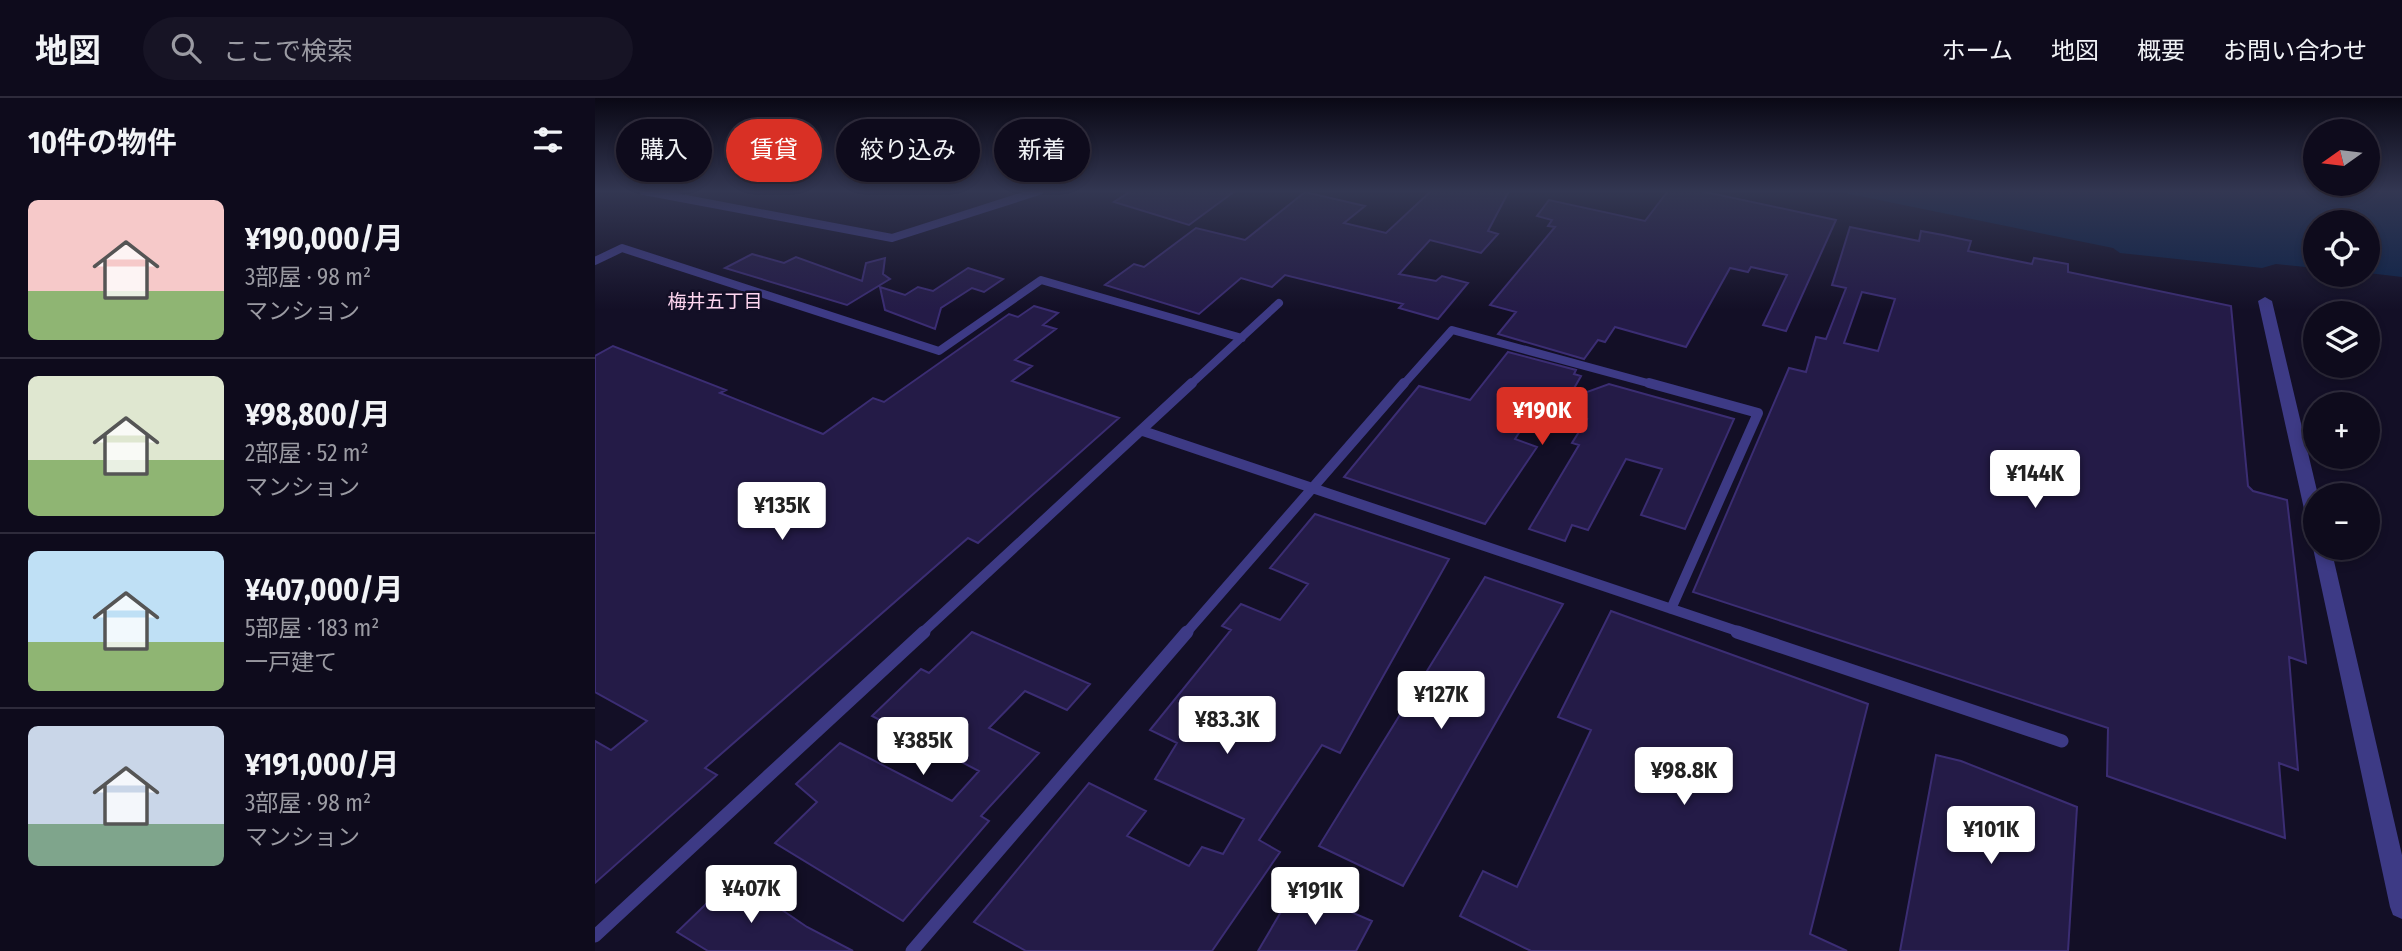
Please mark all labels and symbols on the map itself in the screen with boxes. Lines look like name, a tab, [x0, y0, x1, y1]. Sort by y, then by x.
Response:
north arrow	[2303, 119, 2380, 196]
district label: 梅井五丁目	[667, 290, 763, 313]
pin: ¥190K	[1493, 388, 1591, 447]
pin: ¥144K	[1986, 450, 2084, 510]
pin: ¥135K	[733, 482, 831, 542]
pin: ¥127K	[1392, 672, 1490, 731]
pin: ¥83.3K	[1170, 696, 1284, 756]
pin: ¥385K	[874, 718, 972, 777]
pin: ¥98.8K	[1627, 748, 1741, 807]
pin: ¥101K	[1942, 806, 2040, 866]
pin: ¥407K	[702, 866, 800, 925]
pin: ¥191K	[1266, 868, 1364, 927]

